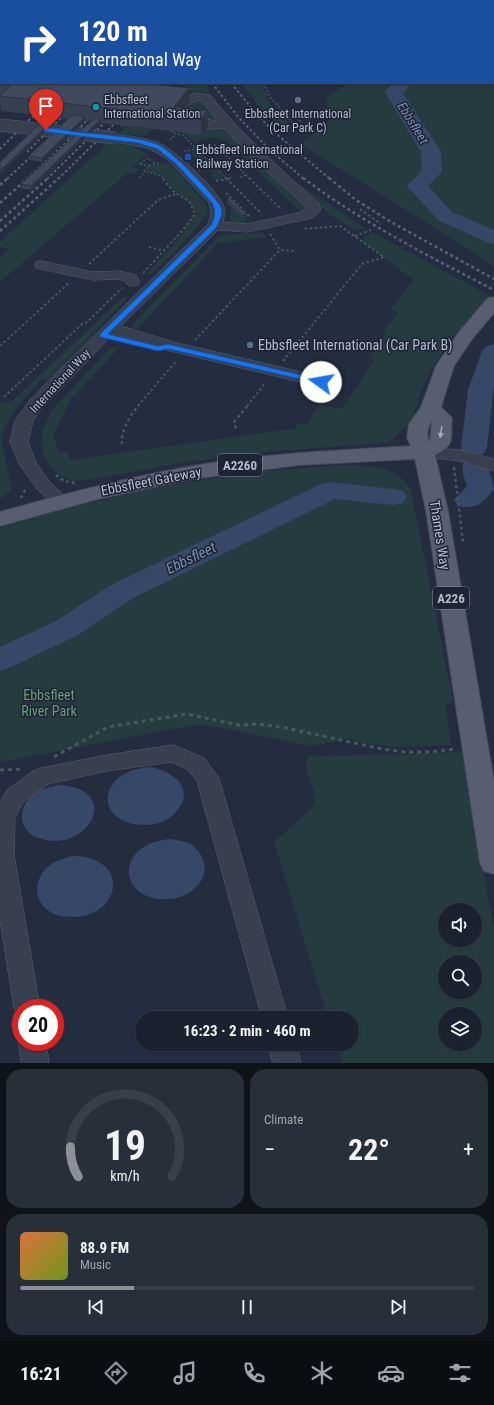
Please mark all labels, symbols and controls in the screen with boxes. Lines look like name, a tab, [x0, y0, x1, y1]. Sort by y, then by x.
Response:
text: 120 m	[78, 15, 148, 48]
icon: right	[12, 16, 64, 68]
text: International Way	[78, 49, 201, 70]
pin	[29, 89, 63, 130]
place label: Ebbsfleet International Station	[104, 93, 200, 121]
icon: arrive	[35, 95, 57, 117]
marker: Ebbsfleet International (Car Park C)	[293, 95, 303, 105]
water label: Ebbsfleet	[394, 99, 432, 147]
marker: Ebbsfleet International Station	[91, 102, 101, 112]
place label: Ebbsfleet International (Car Park C)	[245, 107, 351, 135]
place label: Ebbsfleet International Railway Station	[196, 143, 303, 171]
marker: Ebbsfleet International Railway Station	[183, 152, 193, 162]
place label: Ebbsfleet International (Car Park B)	[258, 337, 453, 354]
marker: Ebbsfleet International (Car Park B)	[245, 340, 255, 350]
street label: International Way	[27, 346, 93, 416]
position arrow	[300, 361, 342, 403]
one-way arrow	[438, 426, 444, 438]
road number: A2260	[218, 454, 262, 476]
street label: Ebbsfleet Gateway	[99, 463, 203, 499]
street label: Thames Way	[427, 499, 453, 571]
water label: Ebbsfleet	[163, 538, 220, 578]
road number: A226	[433, 587, 469, 609]
park label: Ebbsfleet River Park	[21, 687, 77, 719]
map controls	[438, 903, 482, 1051]
button: sound	[438, 903, 482, 947]
button: search	[438, 955, 482, 999]
speed limit sign: 20	[12, 999, 64, 1051]
button: layers	[438, 1007, 482, 1051]
text: 16:23 · 2 min · 460 m	[183, 1022, 311, 1040]
text: Climate	[264, 1112, 303, 1127]
text: 19	[104, 1120, 146, 1169]
text: 22°	[348, 1132, 390, 1167]
text: −	[264, 1137, 275, 1162]
text: +	[463, 1137, 474, 1162]
text: km/h	[110, 1167, 140, 1183]
text: 88.9 FM	[80, 1239, 129, 1257]
text: Music	[80, 1257, 111, 1272]
icon: previous	[85, 1296, 107, 1318]
icon: pause	[236, 1296, 258, 1318]
icon: next	[387, 1296, 409, 1318]
icon: directions	[102, 1359, 130, 1387]
icon: music	[171, 1359, 199, 1387]
icon: phone	[240, 1359, 268, 1387]
icon: climate	[308, 1359, 336, 1387]
icon: car	[377, 1359, 405, 1387]
icon: filters	[446, 1359, 474, 1387]
text: 16:21	[20, 1363, 62, 1384]

